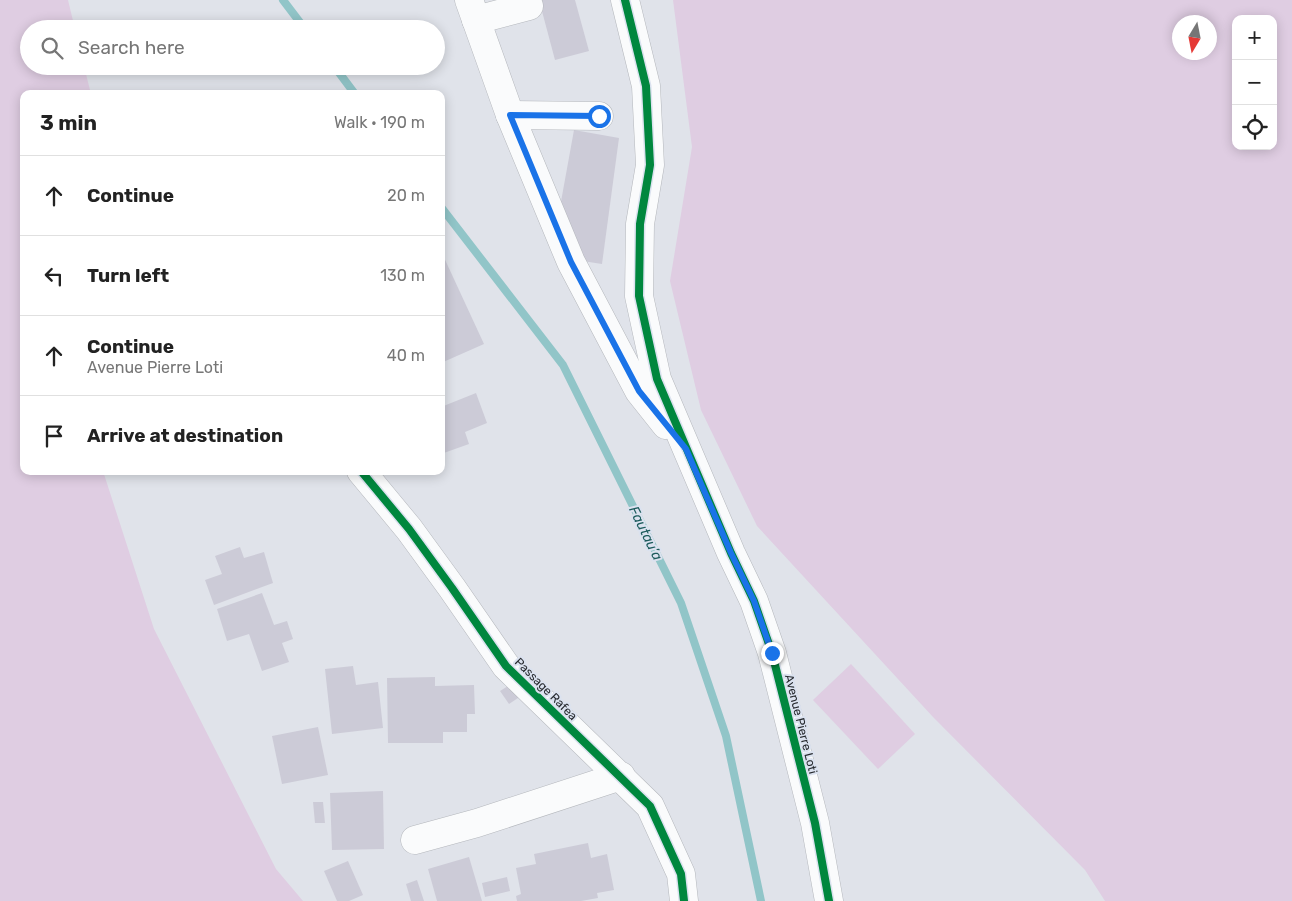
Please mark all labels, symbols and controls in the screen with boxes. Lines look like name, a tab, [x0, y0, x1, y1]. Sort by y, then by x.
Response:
north arrow	[1172, 15, 1217, 60]
map controls	[1232, 15, 1277, 150]
button: +	[1232, 15, 1277, 60]
search box	[20, 20, 445, 75]
icon: search	[38, 34, 66, 62]
text: Search here	[78, 36, 185, 59]
button: −	[1232, 60, 1277, 105]
route start	[588, 105, 611, 128]
button: locate	[1232, 105, 1277, 150]
text: 3 min	[40, 110, 97, 135]
text: Walk · 190 m	[334, 113, 425, 132]
icon: ahead	[40, 182, 68, 210]
text: Continue	[87, 184, 174, 207]
text: 20 m	[387, 186, 425, 205]
icon: left	[40, 262, 68, 290]
text: Turn left	[87, 264, 169, 287]
text: 130 m	[380, 266, 425, 285]
text: Continue	[87, 335, 174, 358]
icon: ahead	[40, 342, 68, 370]
text: 40 m	[387, 346, 425, 365]
text: Avenue Pierre Loti	[87, 358, 223, 377]
icon: arrive	[40, 422, 68, 450]
text: Arrive at destination	[87, 424, 283, 447]
water label: Fautau’a	[625, 503, 666, 563]
route end	[761, 642, 784, 665]
street label: Passage Rafea	[512, 655, 580, 723]
street label: Avenue Pierre Loti	[782, 673, 820, 775]

